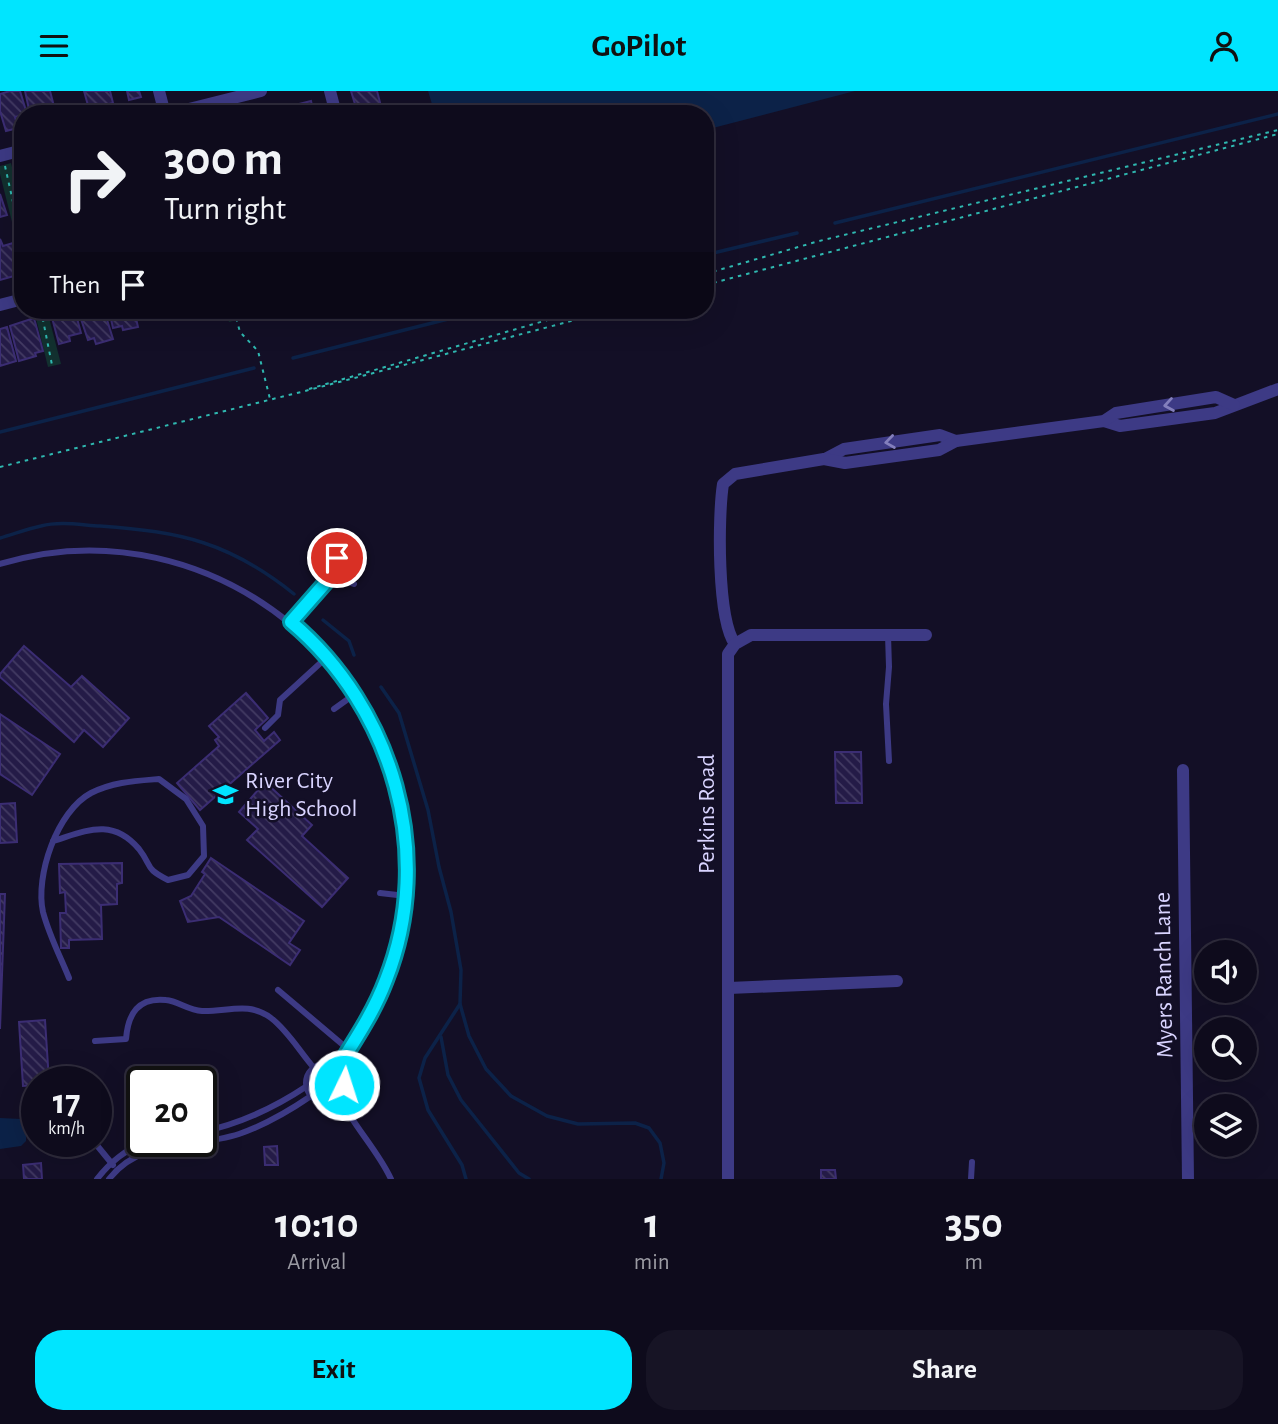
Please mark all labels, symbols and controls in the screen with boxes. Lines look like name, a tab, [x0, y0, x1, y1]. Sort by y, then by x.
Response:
icon: menu	[35, 27, 73, 65]
icon: person	[1205, 27, 1243, 65]
text: GoPilot	[592, 30, 686, 62]
icon: right	[49, 133, 140, 224]
text: 300 m	[164, 135, 283, 184]
text: Turn right	[164, 193, 286, 225]
icon: arrive	[114, 266, 152, 304]
text: Then	[49, 272, 100, 298]
one-way arrow	[1163, 397, 1175, 412]
one-way arrow	[884, 434, 896, 449]
pin	[307, 528, 367, 588]
icon: arrive	[318, 539, 356, 577]
street label: Perkins Road	[695, 754, 719, 874]
place label: River City High School	[245, 769, 357, 821]
school or university icon: River City High School	[211, 781, 239, 809]
street label: Myers Ranch Lane	[1151, 892, 1177, 1058]
map controls	[1194, 940, 1257, 1157]
button: sound	[1194, 940, 1257, 1003]
button: search	[1194, 1017, 1257, 1080]
position arrow	[307, 1048, 381, 1122]
speed limit sign: 20	[126, 1066, 217, 1157]
text: 17	[53, 1085, 80, 1120]
button: layers	[1194, 1094, 1257, 1157]
text: km/h	[48, 1120, 85, 1138]
text: 10:10	[275, 1203, 359, 1245]
text: 1	[644, 1203, 659, 1245]
text: 350	[945, 1203, 1003, 1245]
text: Arrival	[287, 1251, 346, 1274]
text: min	[634, 1251, 670, 1274]
text: m	[965, 1251, 983, 1274]
button: Exit	[35, 1330, 632, 1410]
button: Share	[646, 1330, 1243, 1410]

